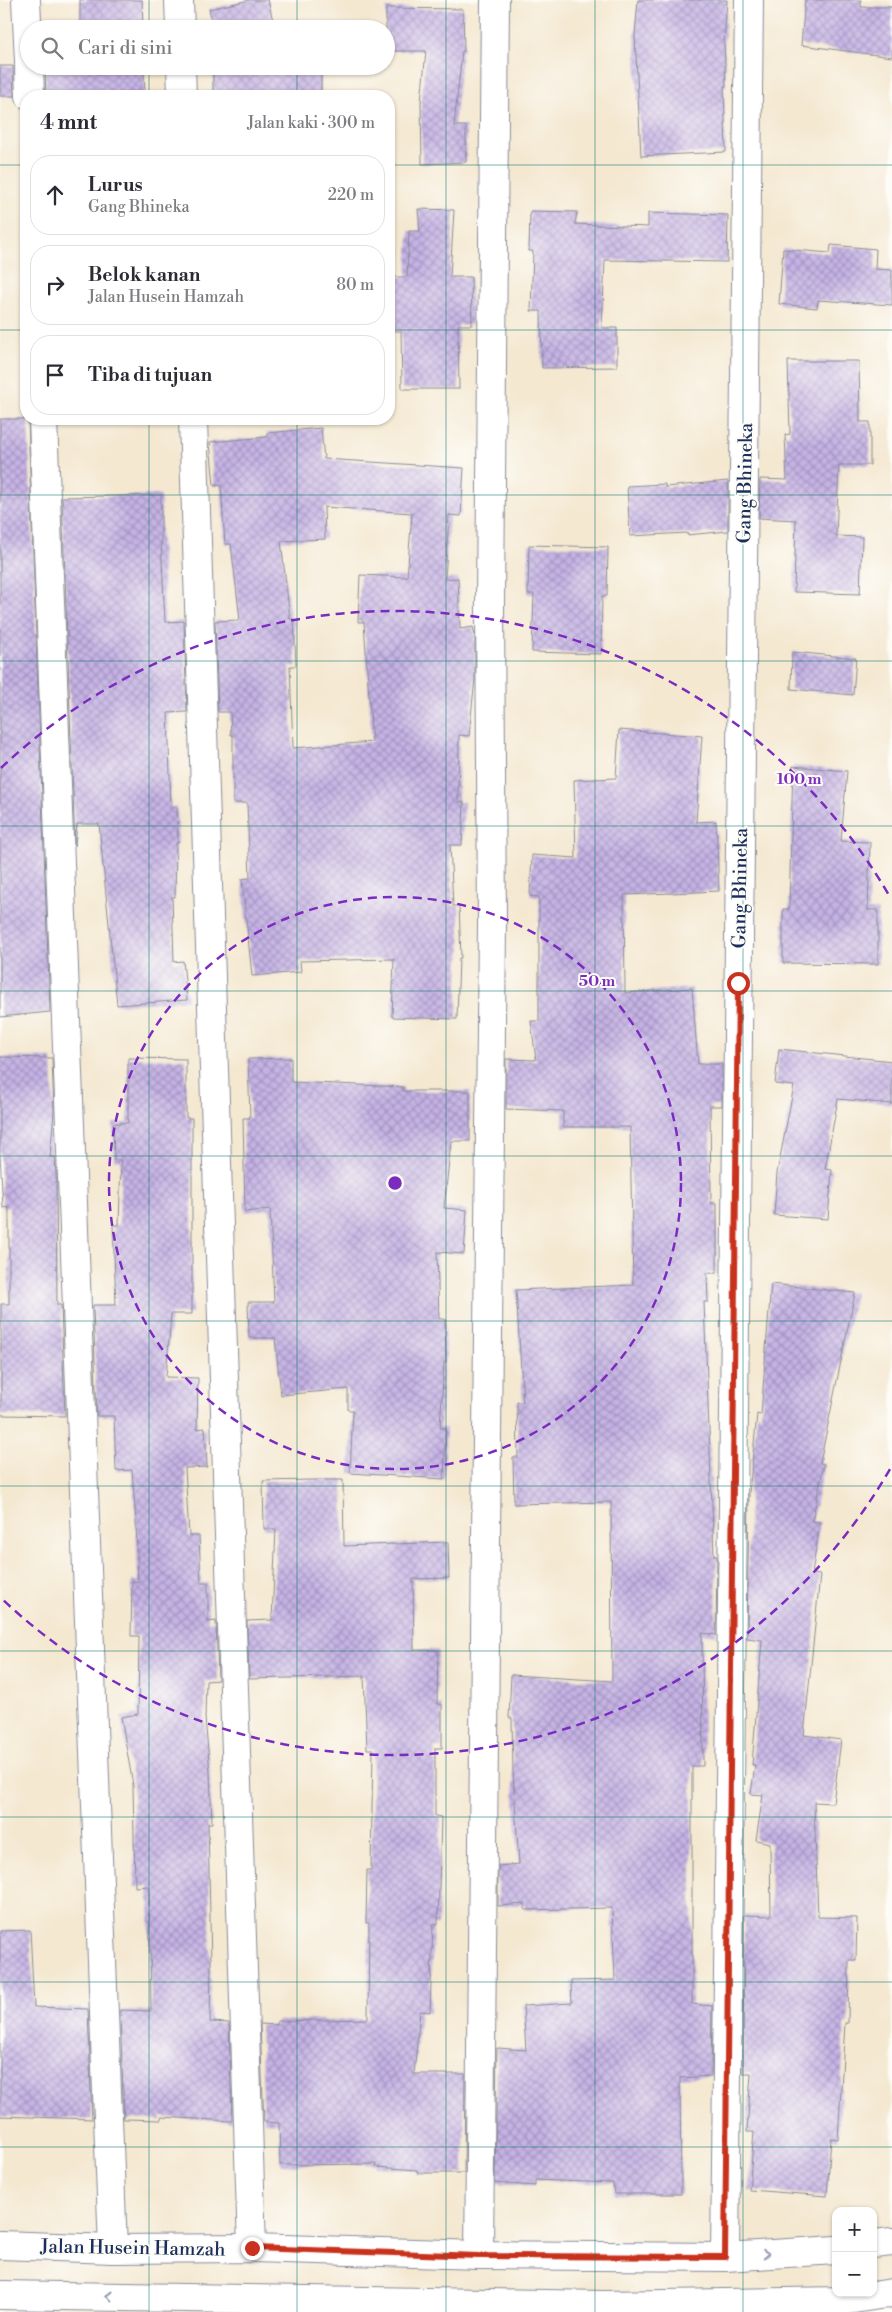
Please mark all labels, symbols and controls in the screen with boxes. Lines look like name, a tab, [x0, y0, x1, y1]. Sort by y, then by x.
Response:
search box	[20, 20, 395, 75]
icon: search	[38, 34, 66, 62]
text: Cari di sini	[78, 36, 173, 60]
text: 4 mnt	[40, 110, 97, 136]
text: Jalan kaki · 300 m	[247, 113, 375, 133]
text: Lurus	[88, 173, 143, 197]
icon: ahead	[41, 181, 69, 209]
text: 220 m	[328, 185, 374, 205]
text: Gang Bhineka	[88, 197, 190, 217]
text: Belok kanan	[88, 263, 201, 287]
icon: right	[41, 271, 69, 299]
text: 80 m	[336, 275, 374, 295]
text: Jalan Husein Hamzah	[88, 287, 244, 307]
icon: arrive	[41, 361, 69, 389]
text: Tiba di tujuan	[88, 363, 212, 387]
street label: Gang Bhineka	[732, 422, 758, 544]
text: 100 m	[777, 770, 822, 789]
street label: Gang Bhineka	[727, 827, 753, 949]
text: 50 m	[579, 972, 615, 991]
route start	[727, 972, 750, 995]
centre of rings	[386, 1174, 404, 1192]
map controls	[832, 2207, 877, 2297]
button: +	[832, 2207, 877, 2252]
street label: Jalan Husein Hamzah	[39, 2234, 226, 2262]
route end	[241, 2237, 264, 2260]
one-way arrow	[762, 2249, 770, 2260]
button: −	[832, 2252, 877, 2297]
one-way arrow	[105, 2291, 112, 2301]

